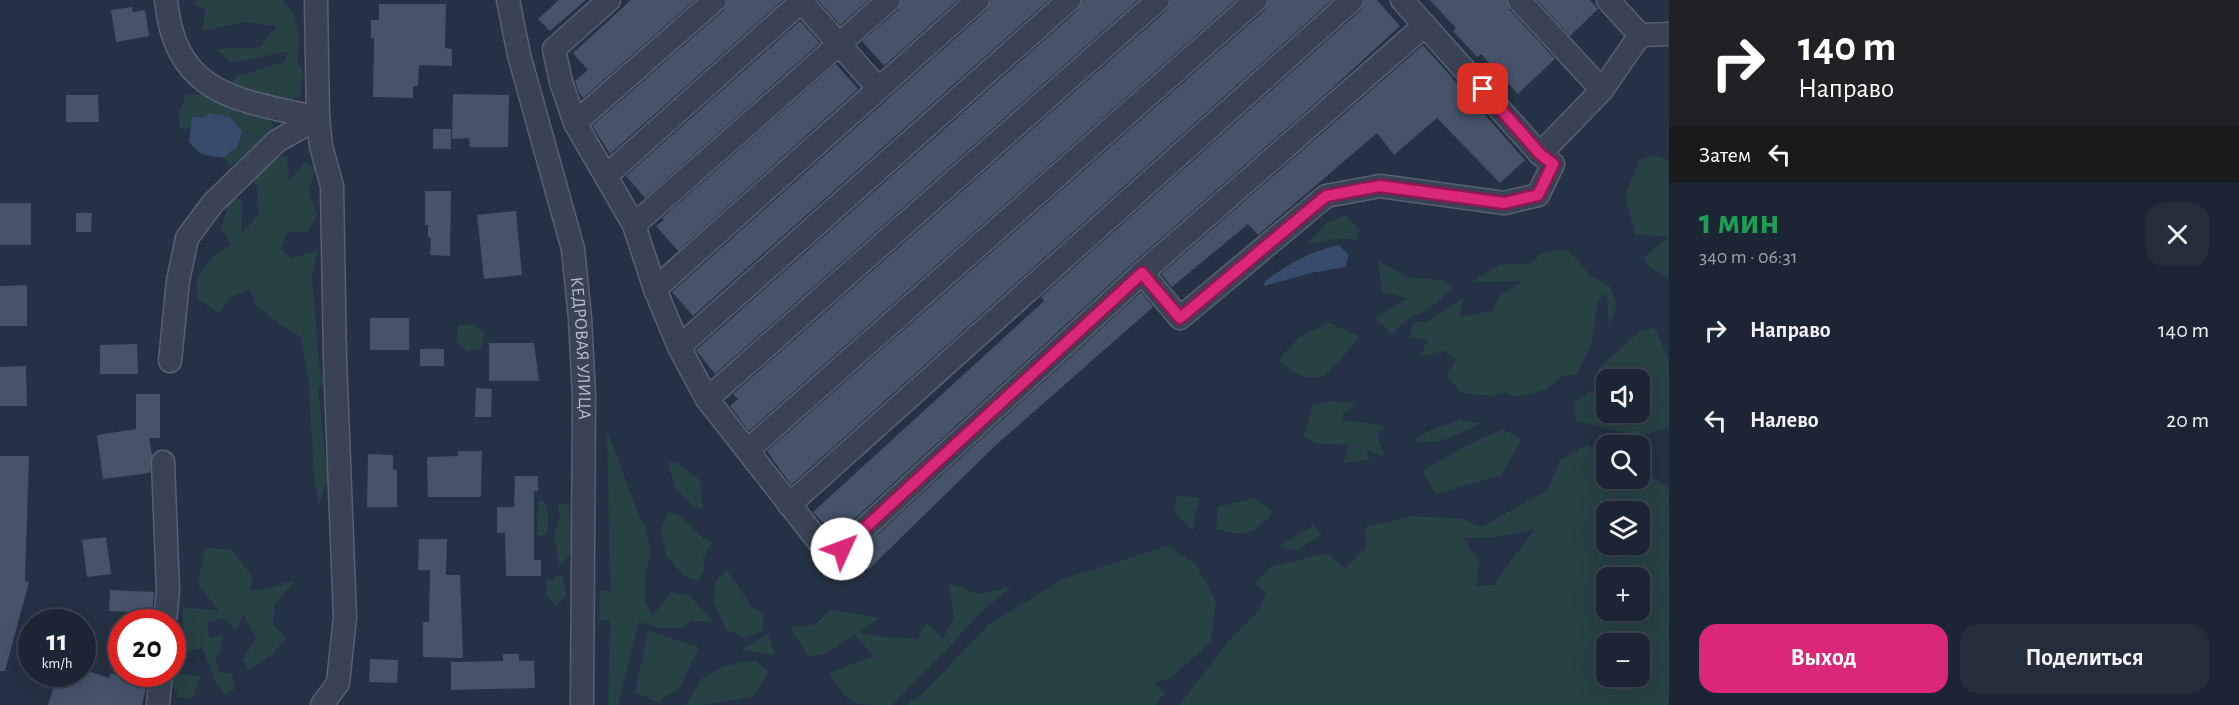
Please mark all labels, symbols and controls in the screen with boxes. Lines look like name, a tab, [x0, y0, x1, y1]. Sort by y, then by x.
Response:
icon: right	[1699, 24, 1777, 102]
text: 140 m	[1798, 26, 1896, 68]
pin	[1457, 63, 1508, 114]
icon: arrive	[1466, 72, 1499, 105]
text: Направо	[1798, 75, 1894, 102]
icon: left	[1763, 138, 1796, 171]
text: Затем	[1699, 144, 1751, 166]
button: close	[2146, 203, 2209, 266]
text: 1 мин	[1699, 204, 1779, 240]
text: 340 m · 06:31	[1699, 247, 1798, 267]
street label: КЕДРОВАЯ УЛИЦА	[567, 276, 593, 420]
icon: right	[1699, 314, 1732, 347]
text: Направо	[1750, 319, 1831, 341]
text: 140 m	[2158, 319, 2209, 341]
map controls	[1596, 369, 1650, 687]
button: sound	[1596, 369, 1650, 423]
icon: left	[1699, 404, 1732, 437]
text: Налево	[1750, 409, 1819, 431]
text: 20 m	[2166, 409, 2209, 431]
button: search	[1596, 435, 1650, 489]
button: layers	[1596, 501, 1650, 555]
position arrow	[810, 517, 874, 581]
button: +	[1596, 567, 1650, 621]
speed limit sign: 20	[108, 609, 186, 687]
button: Выход	[1699, 624, 1948, 693]
button: Поделиться	[1960, 624, 2209, 693]
text: 11	[46, 626, 68, 656]
button: −	[1596, 633, 1650, 687]
text: km/h	[42, 656, 72, 671]

